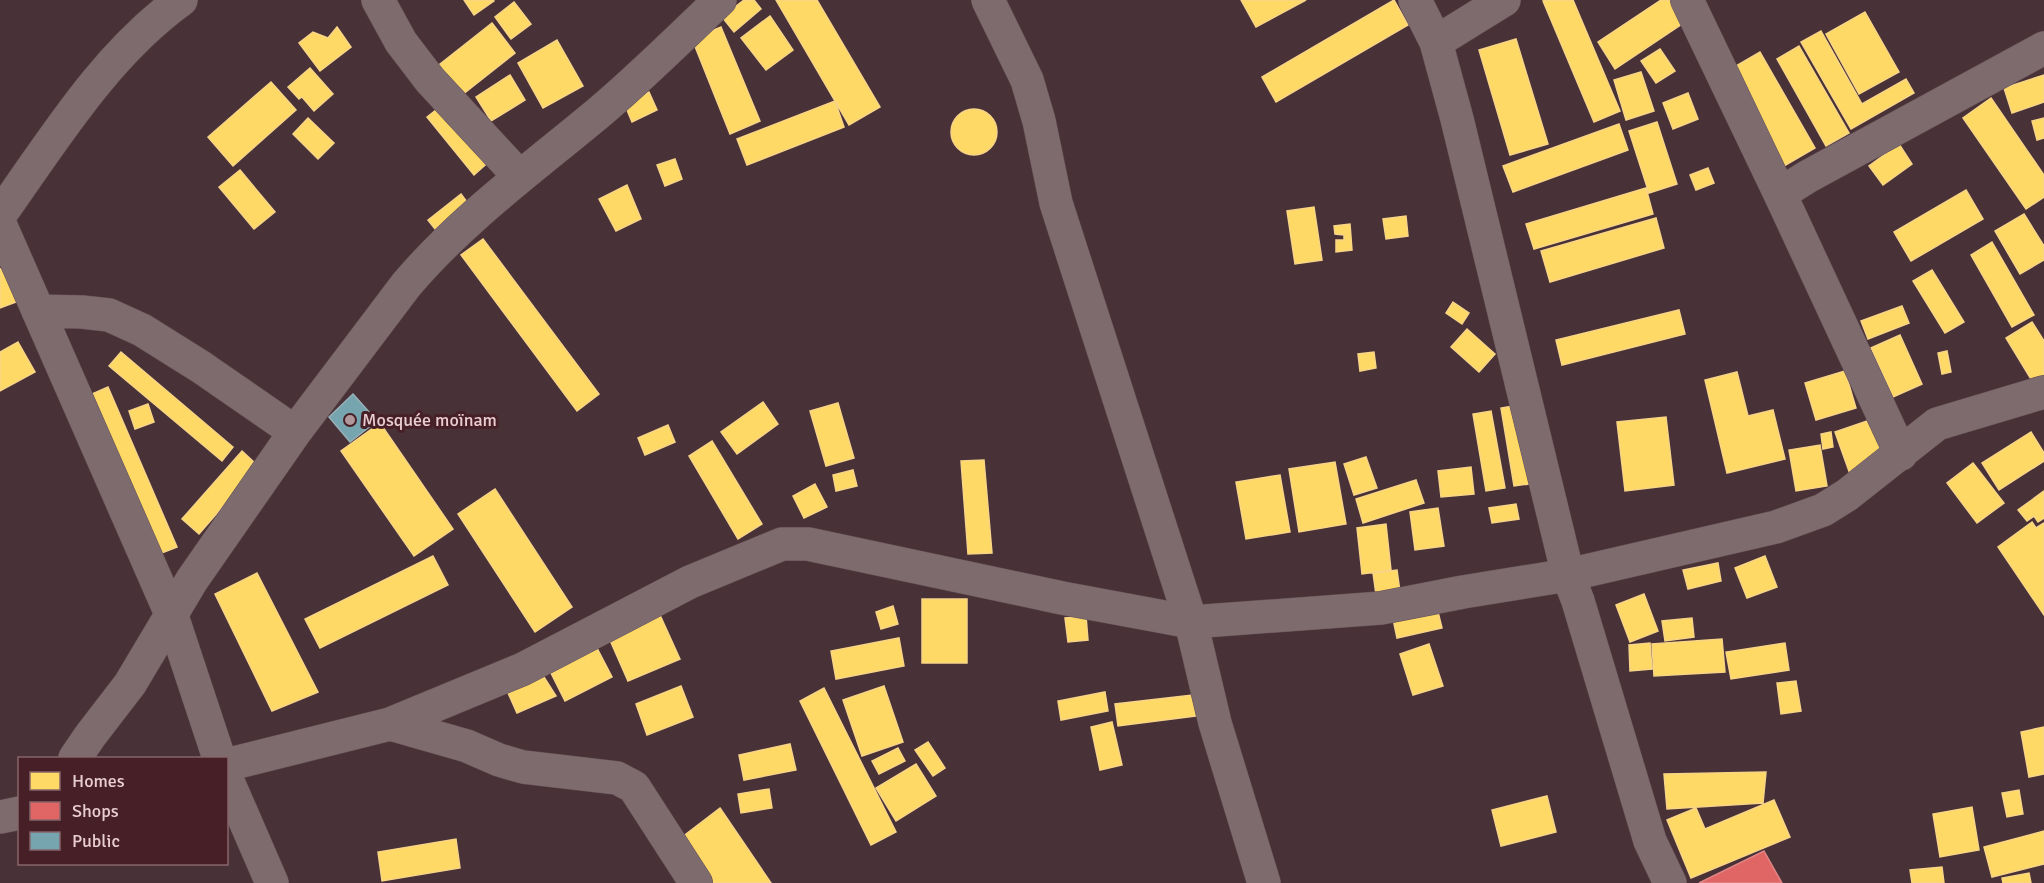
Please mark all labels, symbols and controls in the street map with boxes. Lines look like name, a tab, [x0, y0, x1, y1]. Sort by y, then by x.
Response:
place label: Mosquée moïnam	[362, 409, 497, 431]
marker: Mosquée moïnam	[343, 413, 357, 427]
legend	[18, 757, 228, 865]
text: Homes	[72, 770, 125, 792]
text: Shops	[72, 800, 119, 822]
text: Public	[72, 830, 120, 852]

